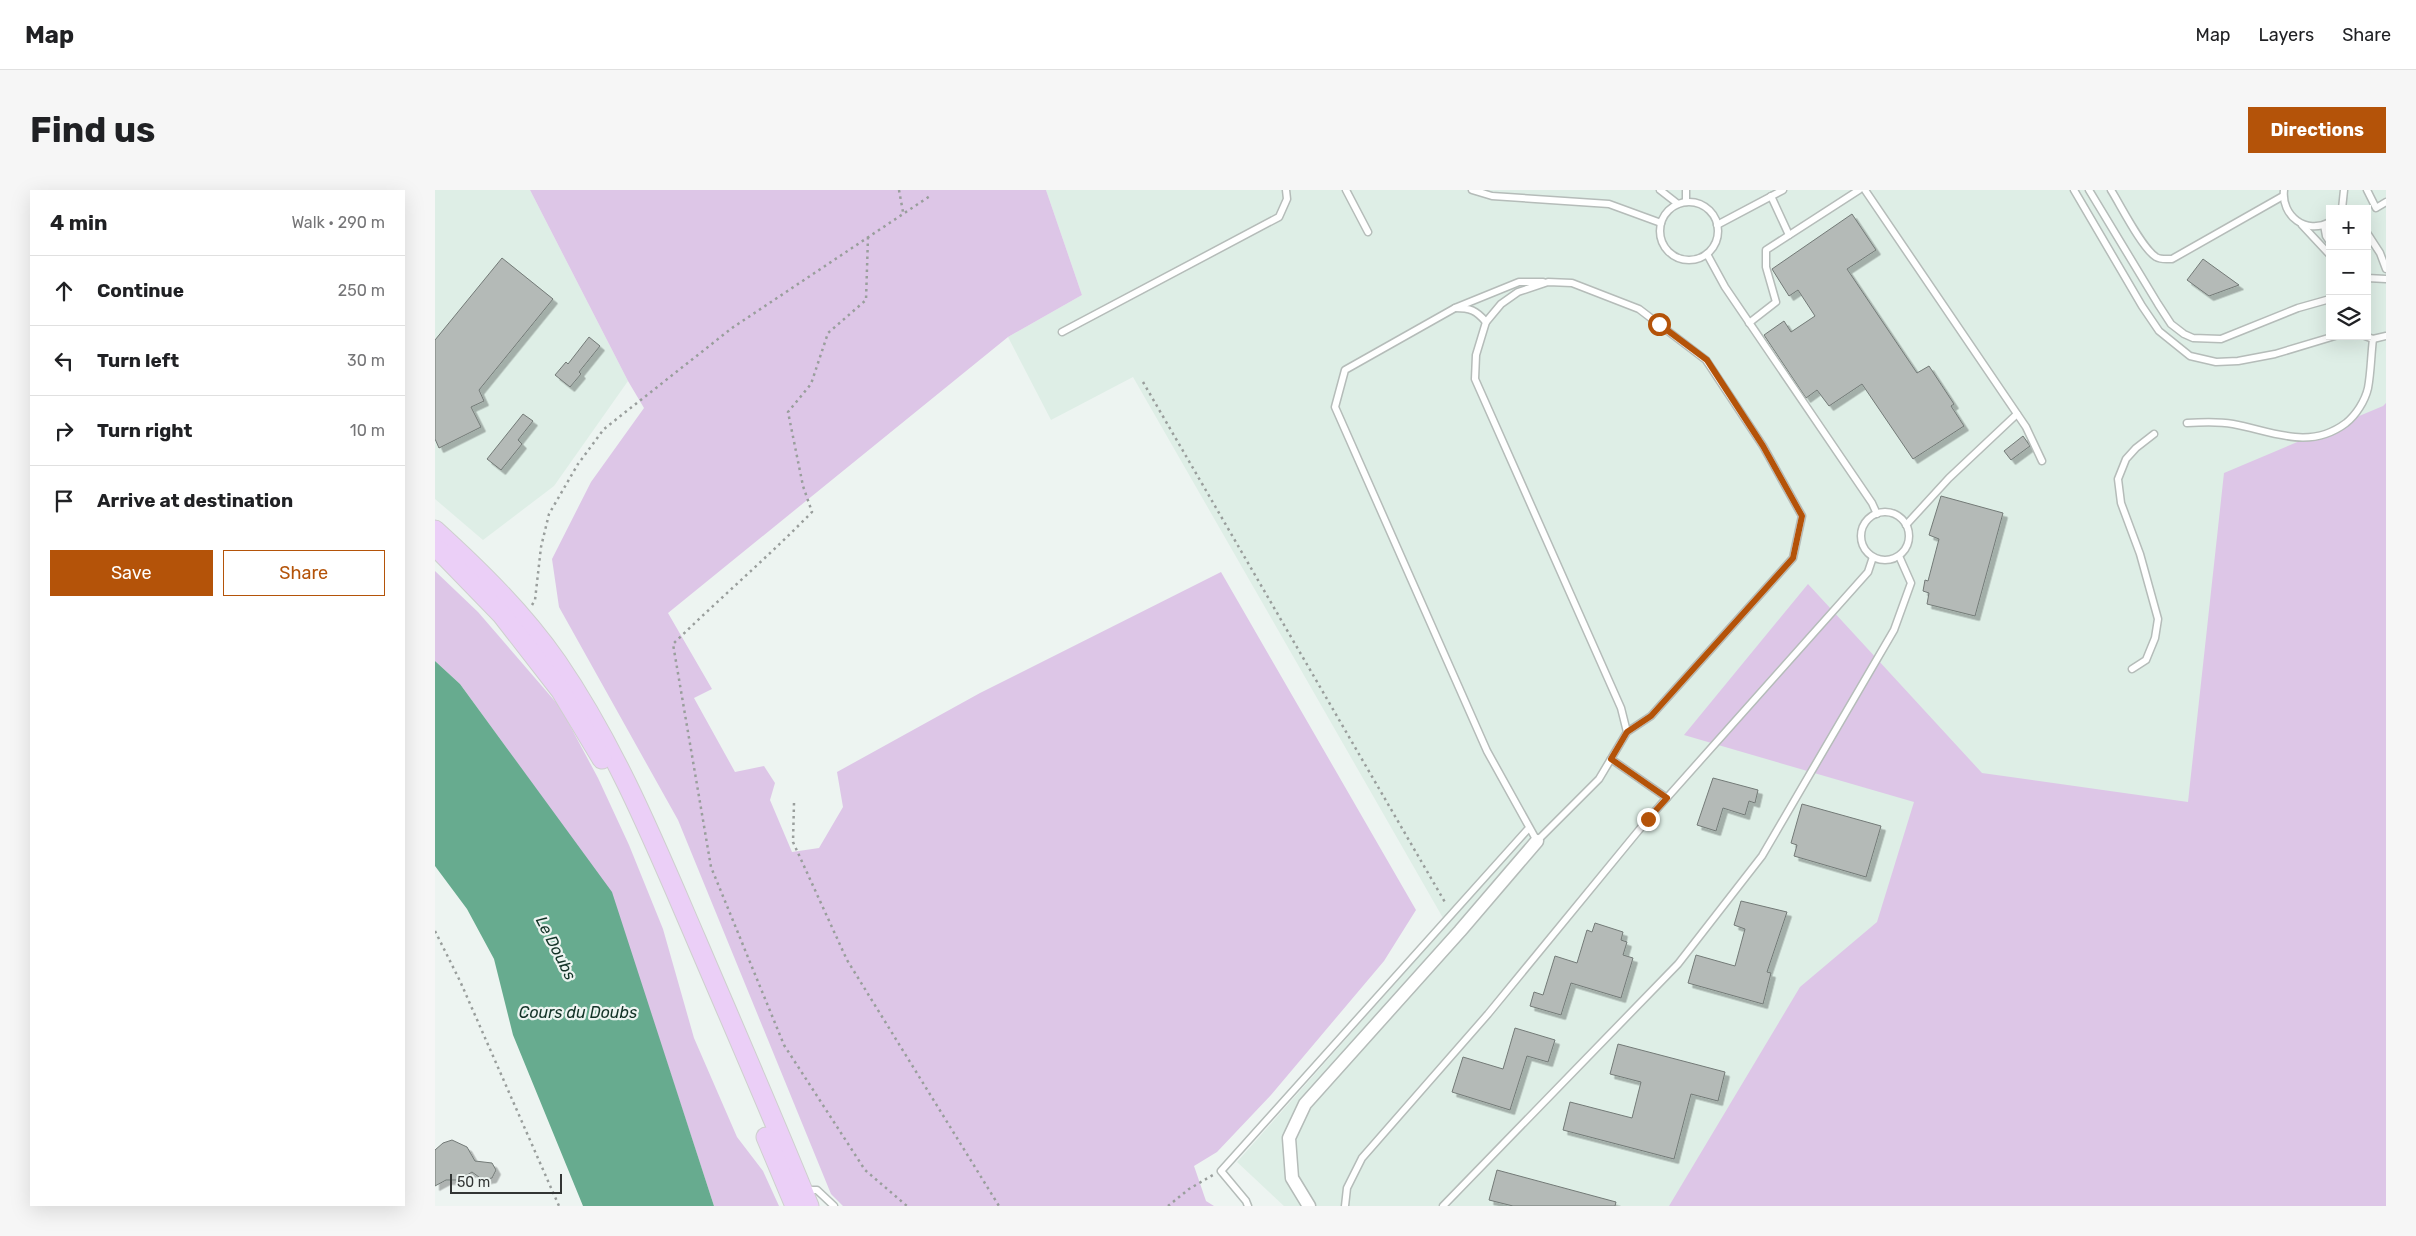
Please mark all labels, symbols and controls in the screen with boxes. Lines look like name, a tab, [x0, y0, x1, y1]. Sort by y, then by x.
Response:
text: Map	[25, 21, 74, 49]
text: Map	[2196, 24, 2231, 46]
text: Layers	[2259, 24, 2314, 46]
text: Share	[2342, 24, 2391, 46]
button: Directions	[2248, 107, 2386, 153]
text: Find us	[30, 109, 155, 151]
map controls	[2326, 205, 2371, 340]
button: +	[2326, 205, 2371, 250]
text: 4 min	[50, 210, 108, 235]
text: Walk · 290 m	[291, 213, 385, 232]
button: −	[2326, 250, 2371, 295]
icon: ahead	[50, 277, 78, 305]
text: Continue	[97, 279, 184, 302]
text: 250 m	[338, 281, 385, 300]
button: layers	[2326, 295, 2371, 340]
route start	[1648, 313, 1671, 336]
icon: left	[50, 347, 78, 375]
text: Turn left	[97, 349, 179, 372]
text: 30 m	[347, 351, 385, 370]
icon: right	[50, 417, 78, 445]
text: Turn right	[97, 419, 192, 442]
text: 10 m	[350, 421, 385, 440]
icon: arrive	[50, 487, 78, 515]
text: Arrive at destination	[97, 489, 293, 512]
button: Save	[50, 550, 213, 596]
button: Share	[223, 550, 385, 596]
route end	[1637, 808, 1660, 831]
water label: Le Doubs	[532, 913, 580, 983]
water label: Cours du Doubs	[519, 1003, 637, 1022]
scale bar	[450, 1171, 563, 1194]
text: 50 m	[457, 1174, 490, 1191]

